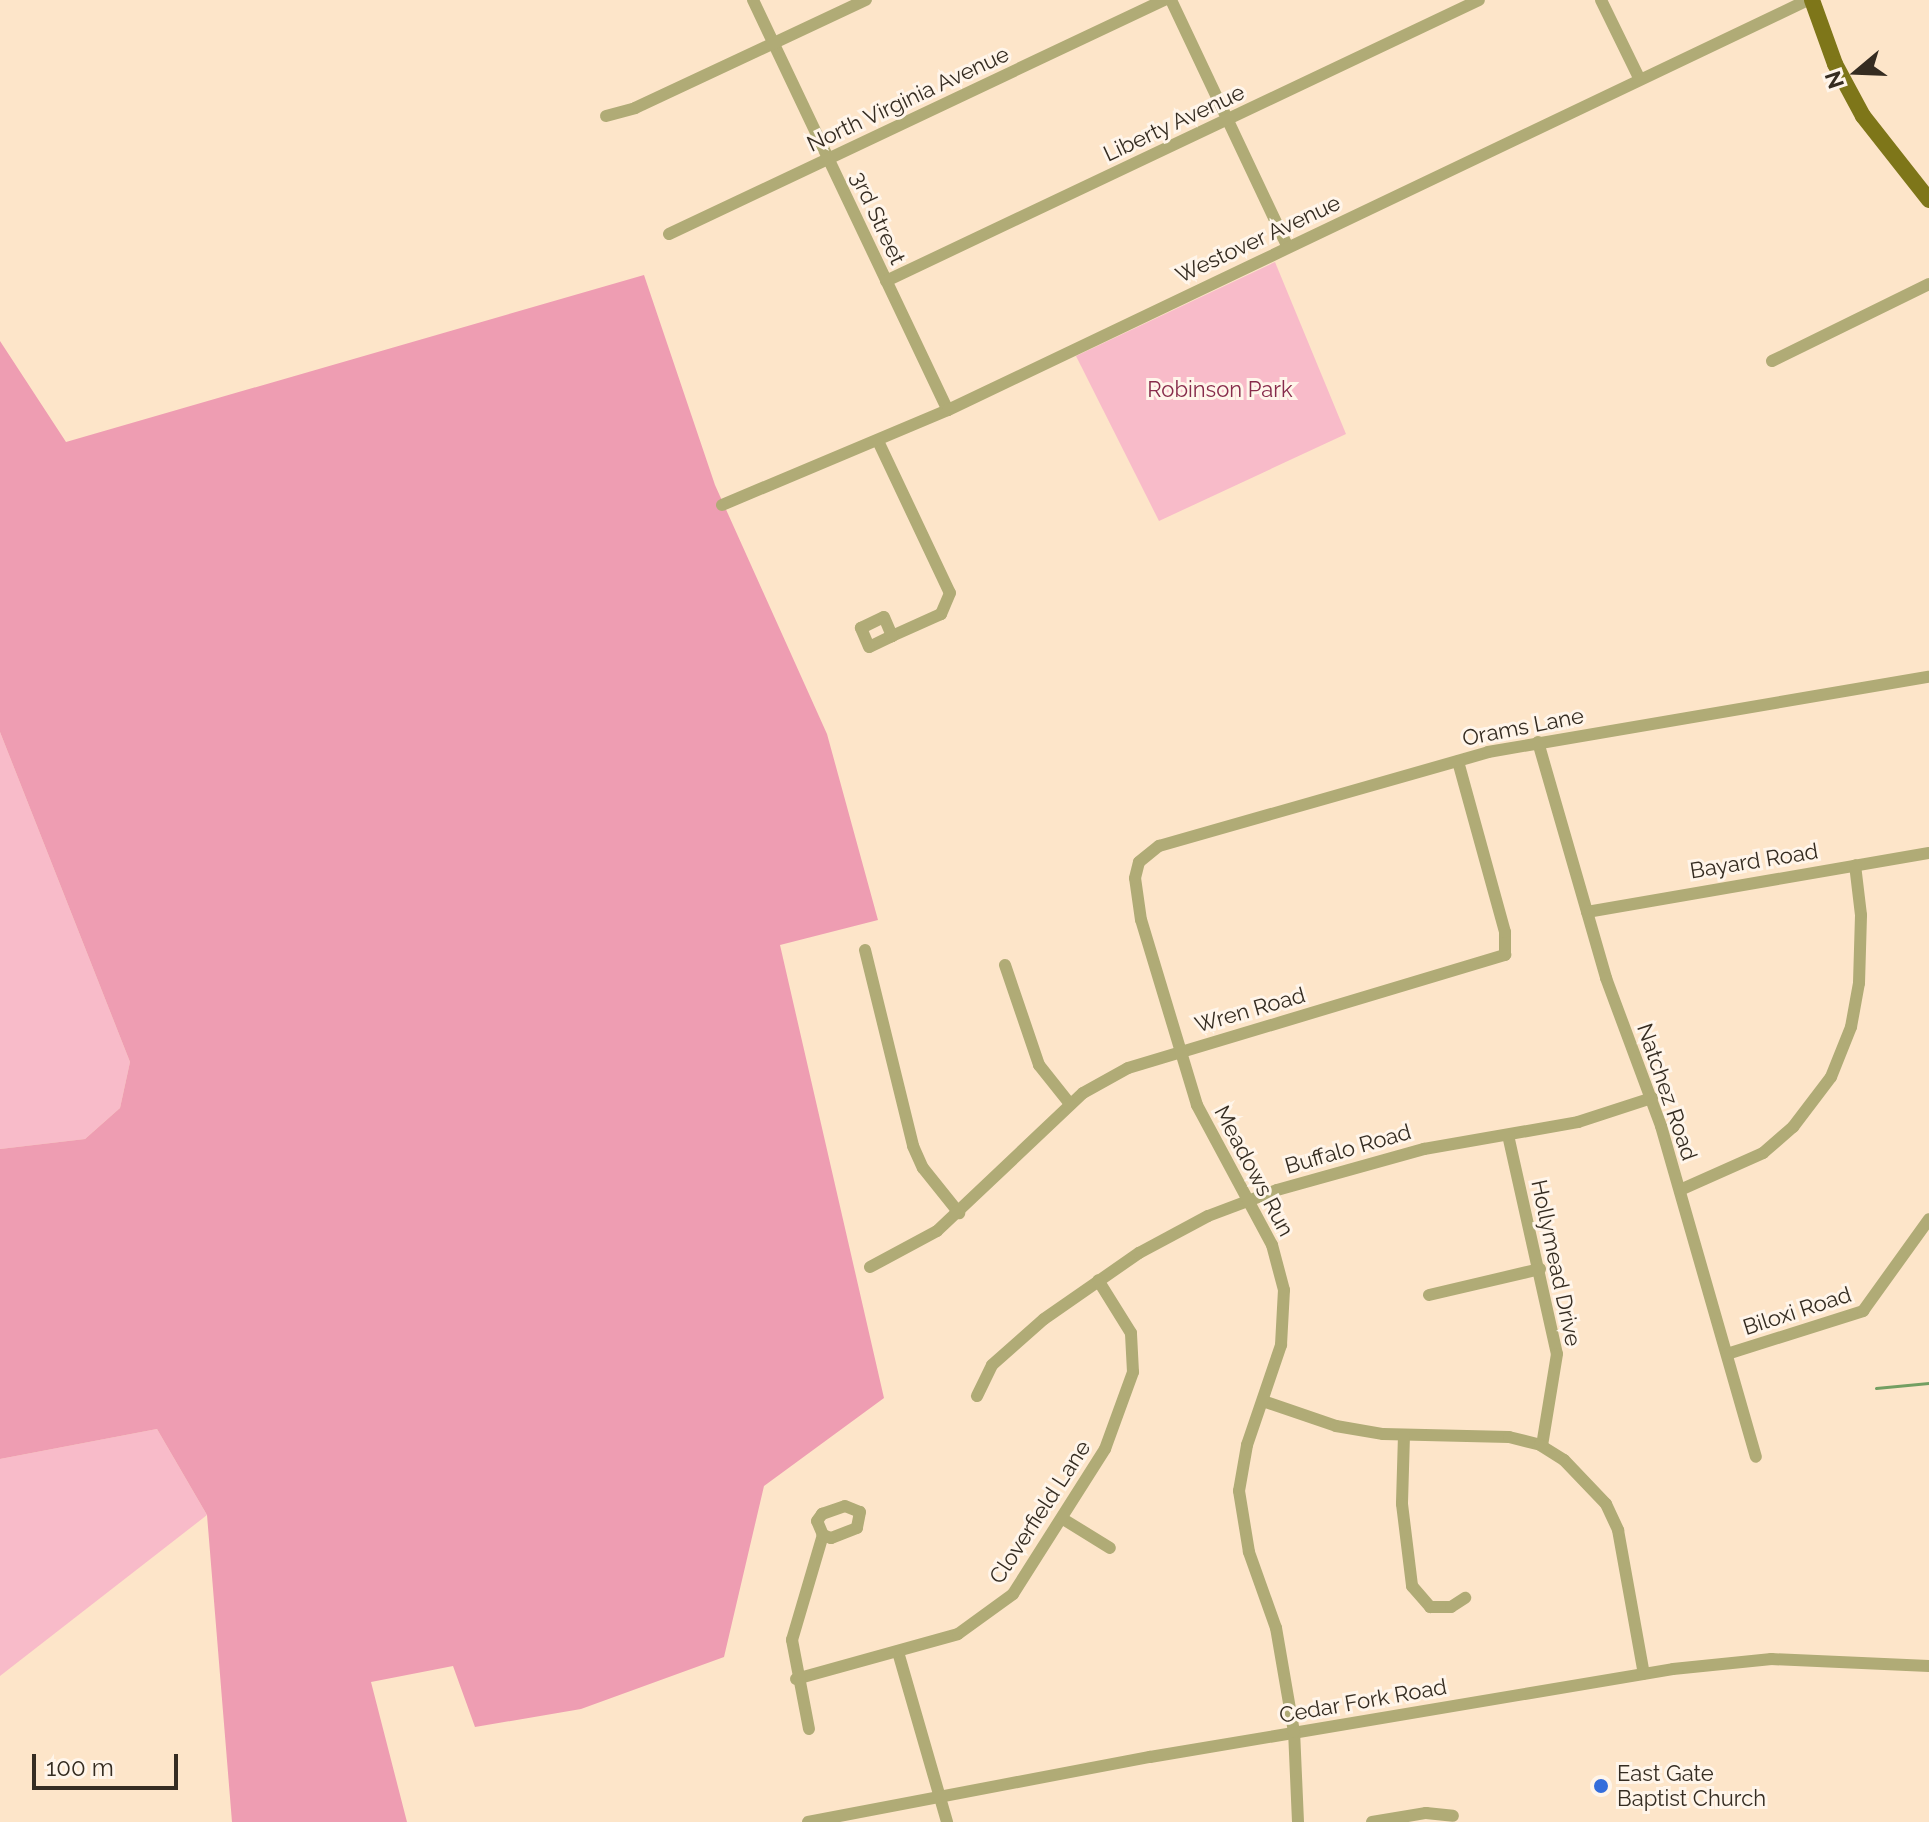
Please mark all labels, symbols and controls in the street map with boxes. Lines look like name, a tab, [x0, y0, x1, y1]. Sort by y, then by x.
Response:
north arrow	[1817, 32, 1897, 112]
street label: North Virginia Avenue	[802, 40, 1014, 158]
text: N	[1819, 68, 1849, 92]
street label: Liberty Avenue	[1099, 79, 1249, 167]
street label: 3rd Street	[845, 167, 911, 269]
street label: Westover Avenue	[1171, 189, 1345, 289]
park label: Robinson Park	[1147, 377, 1293, 403]
street label: Orams Lane	[1460, 702, 1586, 752]
street label: Bayard Road	[1688, 838, 1820, 884]
street label: Wren Road	[1192, 982, 1308, 1038]
street label: Natchez Road	[1631, 1020, 1703, 1164]
street label: Meadows Run	[1208, 1101, 1300, 1241]
street label: Buffalo Road	[1282, 1118, 1414, 1180]
street label: Hollymead Drive	[1525, 1177, 1587, 1349]
street label: Biloxi Road	[1740, 1281, 1854, 1341]
street label: Cloverfield Lane	[984, 1435, 1096, 1589]
street label: Cedar Fork Road	[1277, 1673, 1449, 1729]
scale bar	[36, 1738, 182, 1788]
text: 100 m	[46, 1753, 114, 1782]
place label: East Gate Baptist Church	[1617, 1760, 1766, 1812]
marker: East Gate Baptist Church	[1592, 1777, 1610, 1795]

